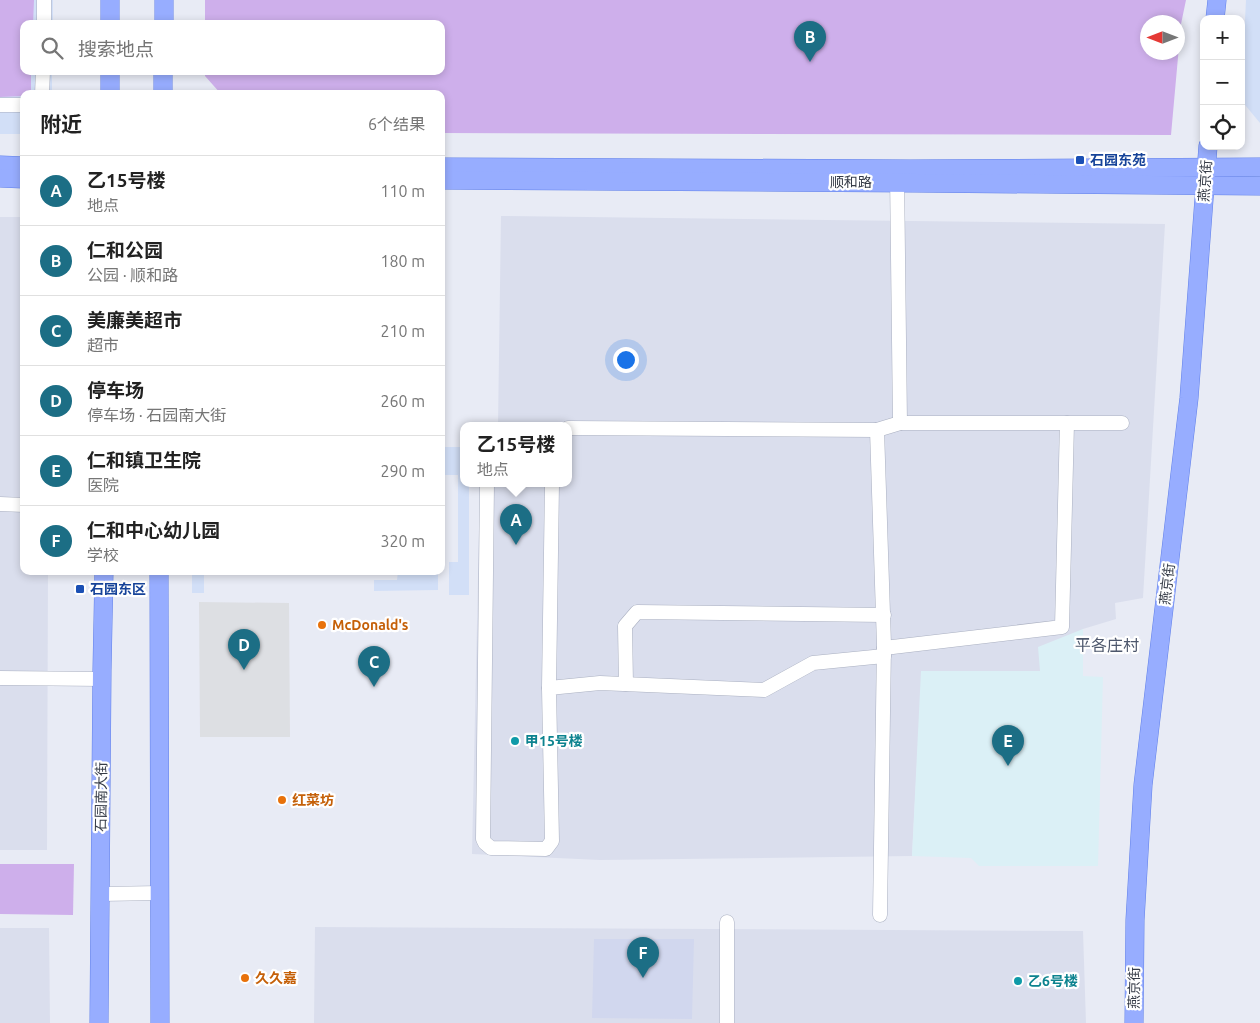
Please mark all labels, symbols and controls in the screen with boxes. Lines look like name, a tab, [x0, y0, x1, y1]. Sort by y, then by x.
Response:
north arrow	[1140, 15, 1185, 60]
map controls	[1200, 15, 1245, 150]
button: +	[1200, 15, 1245, 60]
search box	[20, 20, 445, 75]
pin: B	[794, 21, 826, 62]
icon: search	[38, 34, 66, 62]
text: 搜索地点	[78, 38, 154, 60]
button: −	[1200, 60, 1245, 105]
button: locate	[1200, 105, 1245, 150]
text: 附近	[40, 112, 82, 136]
text: 6个结果	[368, 115, 425, 133]
place label: 石园东苑	[1090, 152, 1146, 168]
marker: 石园东苑	[1074, 154, 1086, 166]
street label: 燕京街	[1196, 159, 1214, 203]
text: 乙15号楼	[87, 169, 165, 191]
street label: 顺和路	[830, 174, 872, 190]
text: A	[50, 182, 62, 200]
text: 110 m	[380, 182, 425, 200]
text: 地点	[87, 196, 119, 214]
text: 仁和公园	[87, 239, 163, 261]
text: B	[51, 252, 61, 270]
text: 180 m	[380, 252, 425, 270]
text: 公园 · 顺和路	[87, 266, 178, 284]
text: 美廉美超市	[87, 309, 182, 331]
text: C	[51, 322, 61, 340]
text: 210 m	[380, 322, 425, 340]
text: 超市	[87, 336, 119, 354]
your location	[613, 347, 639, 373]
text: 停车场	[87, 379, 144, 401]
text: D	[50, 392, 62, 410]
text: 260 m	[380, 392, 425, 410]
text: 停车场 · 石园南大街	[87, 406, 226, 424]
popup	[460, 422, 572, 487]
text: 乙15号楼	[477, 433, 555, 455]
text: 仁和镇卫生院	[87, 449, 201, 471]
text: 地点	[477, 460, 509, 478]
text: E	[51, 462, 61, 480]
text: 290 m	[380, 462, 425, 480]
text: 医院	[87, 476, 119, 494]
pin: A	[500, 504, 532, 545]
text: 仁和中心幼儿园	[87, 519, 220, 541]
text: F	[52, 532, 61, 550]
text: 320 m	[380, 532, 425, 550]
text: 学校	[87, 546, 119, 564]
street label: 燕京街	[1157, 562, 1177, 606]
place label: 石园东区	[90, 581, 146, 597]
marker: 石园东区	[74, 583, 86, 595]
place label: McDonald's	[332, 617, 409, 633]
marker: McDonald's	[316, 619, 328, 631]
pin: D	[228, 629, 260, 670]
district label: 平各庄村	[1075, 636, 1139, 654]
pin: C	[358, 646, 390, 687]
pin: E	[992, 725, 1024, 766]
place label: 甲15号楼	[525, 733, 583, 749]
marker: 甲15号楼	[509, 735, 521, 747]
street label: 石园南大街	[92, 762, 110, 832]
place label: 红菜坊	[292, 792, 334, 808]
marker: 红菜坊	[276, 794, 288, 806]
pin: F	[627, 937, 659, 978]
street label: 燕京街	[1126, 967, 1142, 1009]
place label: 久久嘉	[255, 970, 297, 986]
marker: 久久嘉	[239, 972, 251, 984]
place label: 乙6号楼	[1028, 973, 1078, 989]
marker: 乙6号楼	[1012, 975, 1024, 987]

